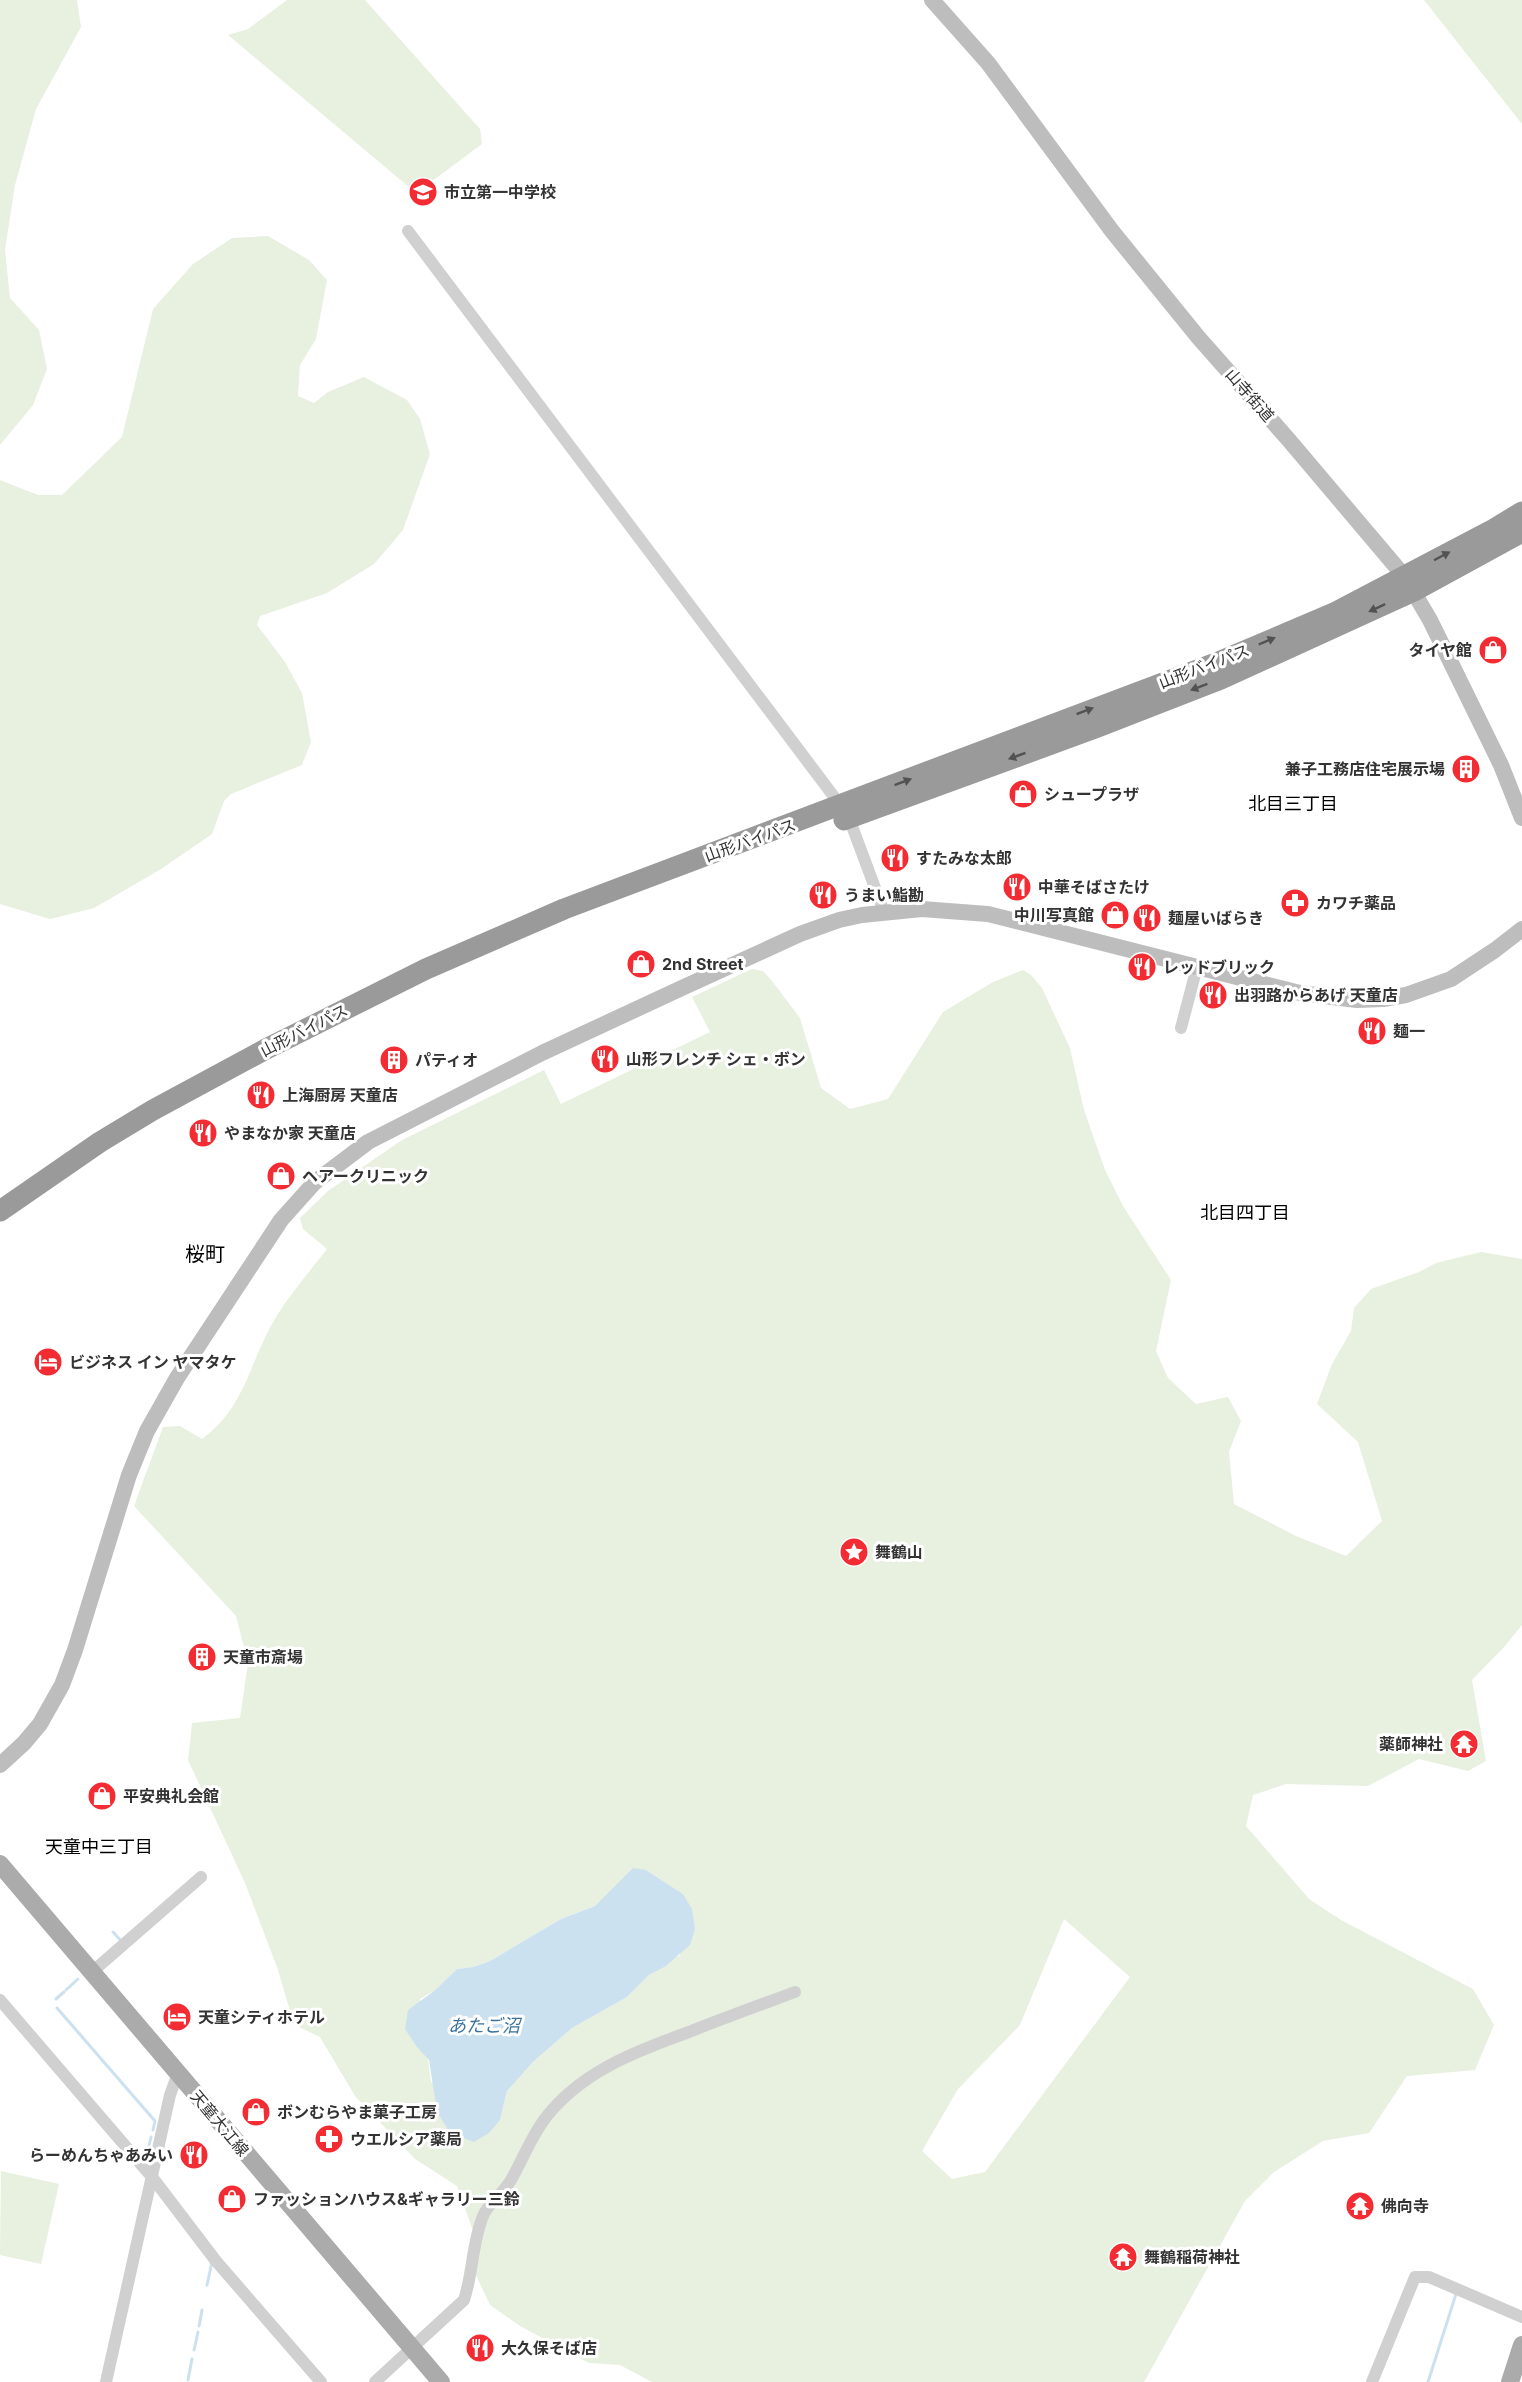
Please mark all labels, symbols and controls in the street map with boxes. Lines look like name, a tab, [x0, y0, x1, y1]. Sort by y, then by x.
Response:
school or university icon: 市立第一中学校	[407, 176, 439, 208]
place label: 市立第一中学校	[444, 182, 556, 202]
street label: 山寺街道	[1221, 364, 1279, 426]
one-way arrow	[1434, 552, 1451, 561]
one-way arrow	[1369, 604, 1386, 613]
shop icon: タイヤ館	[1477, 634, 1509, 666]
one-way arrow	[1258, 636, 1276, 645]
street label: 山形バイパス	[1156, 640, 1252, 692]
place label: タイヤ館	[1408, 640, 1472, 660]
one-way arrow	[1190, 683, 1208, 693]
one-way arrow	[1076, 706, 1094, 716]
one-way arrow	[1008, 752, 1026, 762]
building icon: 兼子工務店住宅展示場	[1450, 753, 1482, 785]
place label: 兼子工務店住宅展示場	[1285, 759, 1445, 779]
one-way arrow	[894, 776, 912, 786]
shop icon: シュープラザ	[1007, 778, 1039, 810]
place label: シュープラザ	[1044, 784, 1139, 804]
district label: 北目三丁目	[1248, 793, 1338, 814]
street label: 山形バイパス	[702, 814, 798, 866]
restaurant icon: すたみな太郎	[879, 842, 911, 874]
place label: すたみな太郎	[916, 848, 1012, 868]
restaurant icon: 中華そばさたけ	[1001, 871, 1033, 903]
place label: 中華そばさたけ	[1038, 877, 1150, 897]
restaurant icon: うまい鮨勘	[807, 879, 839, 911]
place label: うまい鮨勘	[844, 885, 924, 905]
pharmacy icon: カワチ薬品	[1279, 887, 1311, 919]
place label: カワチ薬品	[1316, 893, 1396, 913]
shop icon: 中川写真館	[1099, 899, 1131, 931]
restaurant icon: 麺屋いばらき	[1131, 902, 1163, 934]
place label: 中川写真館	[1014, 905, 1094, 925]
place label: 麺屋いばらき	[1168, 908, 1264, 928]
shop icon: 2nd Street	[625, 948, 657, 980]
restaurant icon: レッドブリック	[1126, 951, 1158, 983]
place label: 2nd Street	[662, 954, 743, 974]
place label: レッドブリック	[1163, 957, 1275, 977]
restaurant icon: 出羽路からあげ 天童店	[1197, 979, 1229, 1011]
place label: 出羽路からあげ 天童店	[1234, 985, 1398, 1005]
street label: 山形バイパス	[257, 999, 351, 1061]
restaurant icon: 麺一	[1356, 1015, 1388, 1047]
place label: 麺一	[1393, 1021, 1425, 1041]
restaurant icon: 山形フレンチ シェ・ボン	[589, 1043, 621, 1075]
building icon: パティオ	[378, 1044, 410, 1076]
place label: 山形フレンチ シェ・ボン	[626, 1049, 806, 1069]
place label: パティオ	[415, 1050, 478, 1070]
restaurant icon: 上海厨房 天童店	[245, 1079, 277, 1111]
place label: 上海厨房 天童店	[282, 1085, 398, 1105]
restaurant icon: やまなか家 天童店	[187, 1117, 219, 1149]
place label: やまなか家 天童店	[224, 1123, 356, 1143]
shop icon: ヘアークリニック	[265, 1160, 297, 1192]
place label: ヘアークリニック	[302, 1166, 429, 1186]
district label: 北目四丁目	[1200, 1202, 1290, 1223]
district label: 桜町	[185, 1242, 225, 1266]
hotel icon: ビジネス イン ヤマタケ	[32, 1346, 64, 1378]
place label: ビジネス イン ヤマタケ	[69, 1352, 237, 1372]
place icon: 舞鶴山	[838, 1536, 870, 1568]
place label: 舞鶴山	[875, 1542, 923, 1562]
building icon: 天童市斎場	[186, 1641, 218, 1673]
place label: 天童市斎場	[223, 1647, 303, 1667]
temple icon: 薬師神社	[1448, 1728, 1480, 1760]
place label: 薬師神社	[1379, 1734, 1443, 1754]
shop icon: 平安典礼会館	[86, 1780, 118, 1812]
place label: 平安典礼会館	[123, 1786, 219, 1806]
district label: 天童中三丁目	[45, 1836, 153, 1857]
hotel icon: 天童シティホテル	[161, 2001, 193, 2033]
place label: 天童シティホテル	[198, 2007, 325, 2027]
water label: あたご沼	[448, 2015, 523, 2036]
street label: 天童大江線	[187, 2086, 253, 2160]
shop icon: ボンむらやま菓子工房	[240, 2096, 272, 2128]
place label: ボンむらやま菓子工房	[277, 2102, 437, 2122]
pharmacy icon: ウエルシア薬局	[313, 2123, 345, 2155]
place label: ウエルシア薬局	[350, 2129, 462, 2149]
restaurant icon: らーめんちゃあみい	[178, 2139, 210, 2171]
place label: らーめんちゃあみい	[29, 2145, 173, 2165]
shop icon: ファッションハウス&ギャラリー三鈴	[216, 2183, 248, 2215]
place label: ファッションハウス&ギャラリー三鈴	[253, 2189, 520, 2209]
temple icon: 佛向寺	[1344, 2190, 1376, 2222]
place label: 佛向寺	[1381, 2196, 1429, 2216]
temple icon: 舞鶴稲荷神社	[1107, 2241, 1139, 2273]
place label: 舞鶴稲荷神社	[1144, 2247, 1240, 2267]
restaurant icon: 大久保そば店	[464, 2332, 496, 2364]
place label: 大久保そば店	[501, 2338, 597, 2358]

